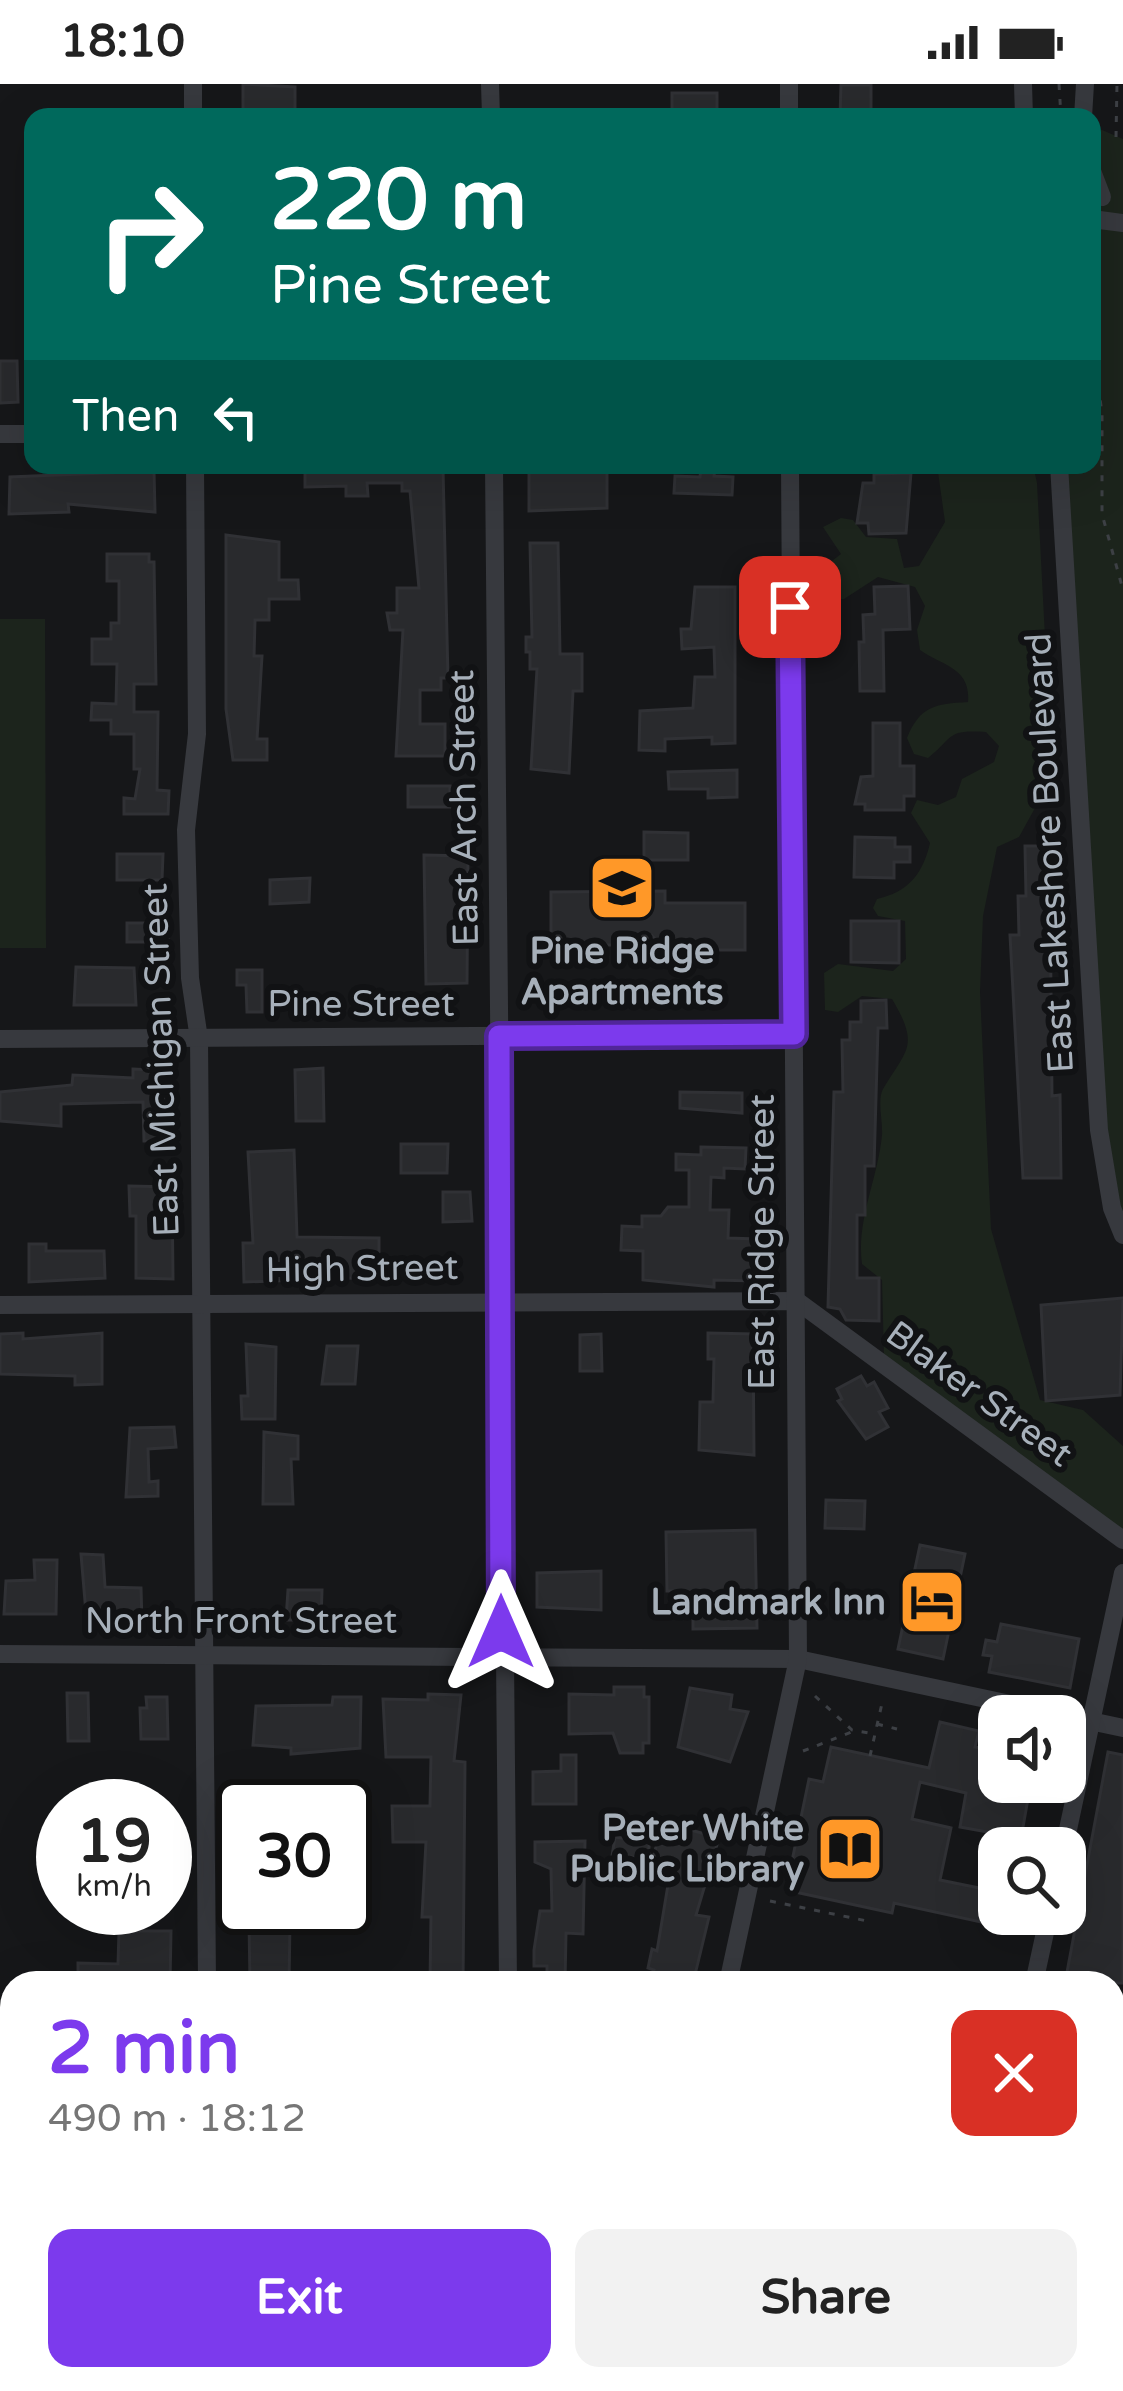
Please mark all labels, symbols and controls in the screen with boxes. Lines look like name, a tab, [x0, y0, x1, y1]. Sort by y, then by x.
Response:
text: 18:10	[60, 15, 185, 69]
text: 220 m	[270, 151, 527, 252]
icon: right	[72, 156, 228, 312]
text: Pine Street	[270, 253, 551, 318]
icon: left	[203, 384, 269, 450]
text: Then	[72, 390, 179, 444]
pin	[739, 556, 841, 658]
icon: arrive	[757, 574, 823, 640]
street label: East Lakeshore Boulevard	[1017, 632, 1083, 1074]
street label: East Arch Street	[440, 669, 488, 947]
school or university icon: Pine Ridge Apartments	[587, 853, 657, 923]
street label: East Michigan Street	[133, 882, 189, 1238]
place label: Pine Ridge Apartments	[520, 930, 724, 1014]
street label: Pine Street	[267, 983, 455, 1026]
street label: East Ridge Street	[741, 1094, 784, 1390]
street label: High Street	[265, 1246, 459, 1292]
street label: Blaker Street	[878, 1312, 1080, 1476]
hotel icon: Landmark Inn	[897, 1567, 967, 1637]
position arrow	[438, 1569, 564, 1695]
place label: Landmark Inn	[651, 1581, 886, 1624]
street label: North Front Street	[85, 1600, 397, 1643]
map controls	[978, 1695, 1086, 1935]
button: sound	[978, 1695, 1086, 1803]
speed limit sign: 30	[216, 1779, 372, 1935]
text: 19	[76, 1806, 152, 1878]
place label: Peter White Public Library	[569, 1807, 804, 1891]
library icon: Peter White Public Library	[815, 1814, 885, 1884]
button: search	[978, 1827, 1086, 1935]
text: km/h	[76, 1868, 152, 1905]
text: 2 min	[48, 2006, 240, 2093]
button: close	[951, 2010, 1077, 2136]
text: 490 m · 18:12	[48, 2095, 306, 2142]
button: Exit	[48, 2229, 551, 2367]
button: Share	[575, 2229, 1077, 2367]

